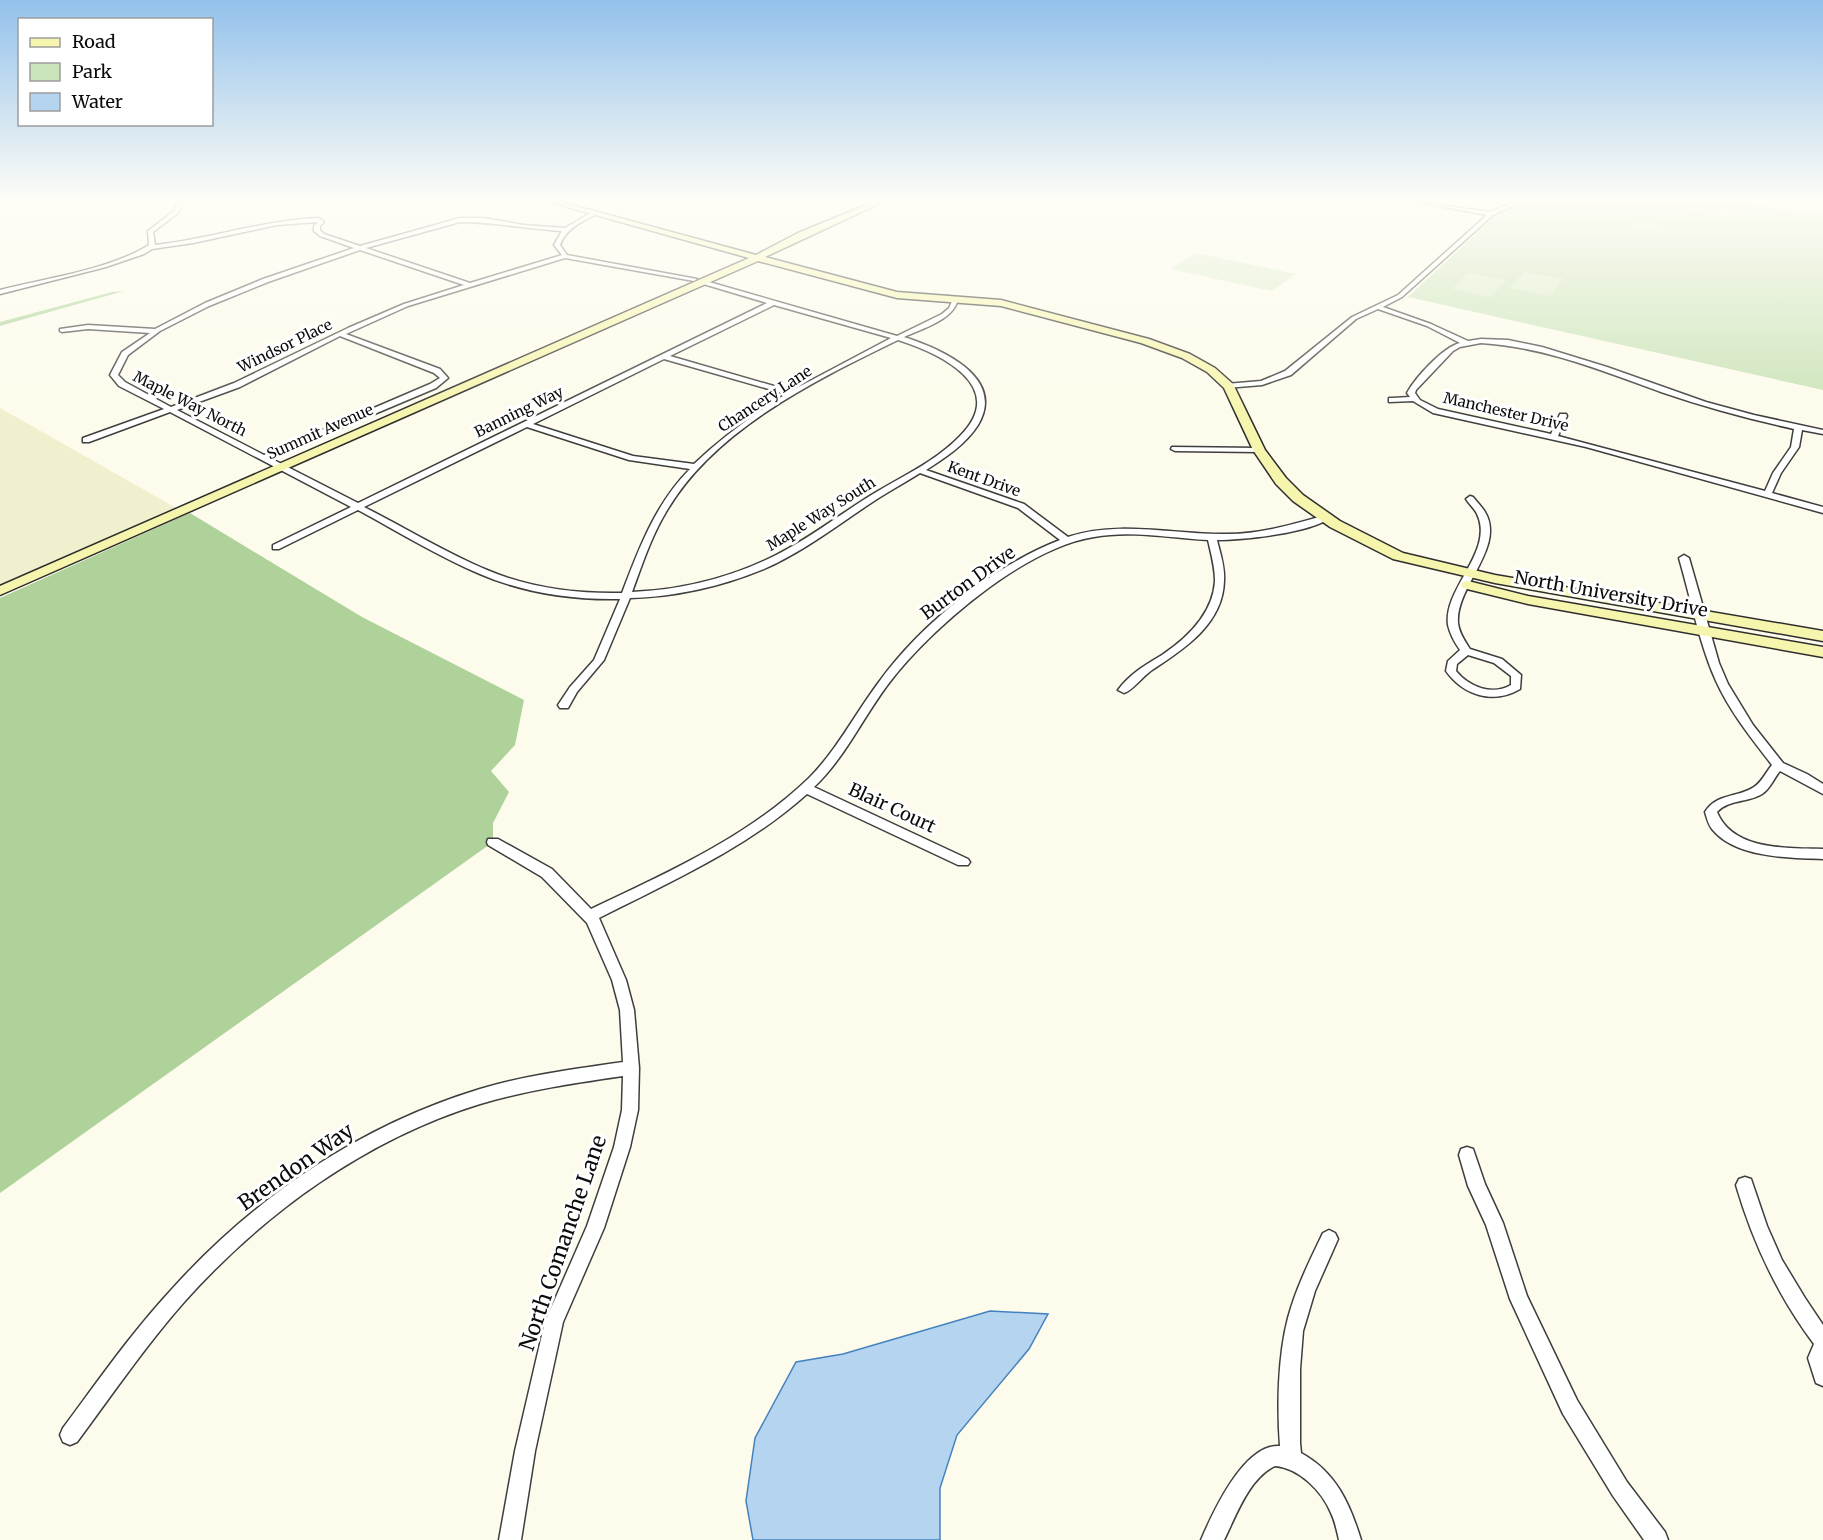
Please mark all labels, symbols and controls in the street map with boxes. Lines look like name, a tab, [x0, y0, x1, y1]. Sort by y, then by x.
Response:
legend	[18, 18, 213, 126]
text: Road	[72, 30, 116, 53]
text: Park	[72, 60, 113, 83]
text: Water	[71, 90, 123, 113]
street label: Windsor Place	[234, 314, 335, 377]
street label: Chancery Lane	[714, 361, 815, 436]
street label: Maple Way North	[130, 367, 250, 440]
street label: Banning Way	[471, 382, 567, 441]
street label: Manchester Drive	[1442, 388, 1571, 435]
street label: Summit Avenue	[264, 400, 376, 464]
street label: Kent Drive	[945, 457, 1023, 501]
street label: Maple Way South	[763, 472, 879, 555]
street label: Burton Drive	[916, 541, 1020, 625]
street label: North University Drive	[1513, 565, 1710, 622]
street label: Blair Court	[845, 777, 940, 838]
street label: Brendon Way	[233, 1116, 359, 1216]
street label: North Comanche Lane	[513, 1131, 612, 1354]

